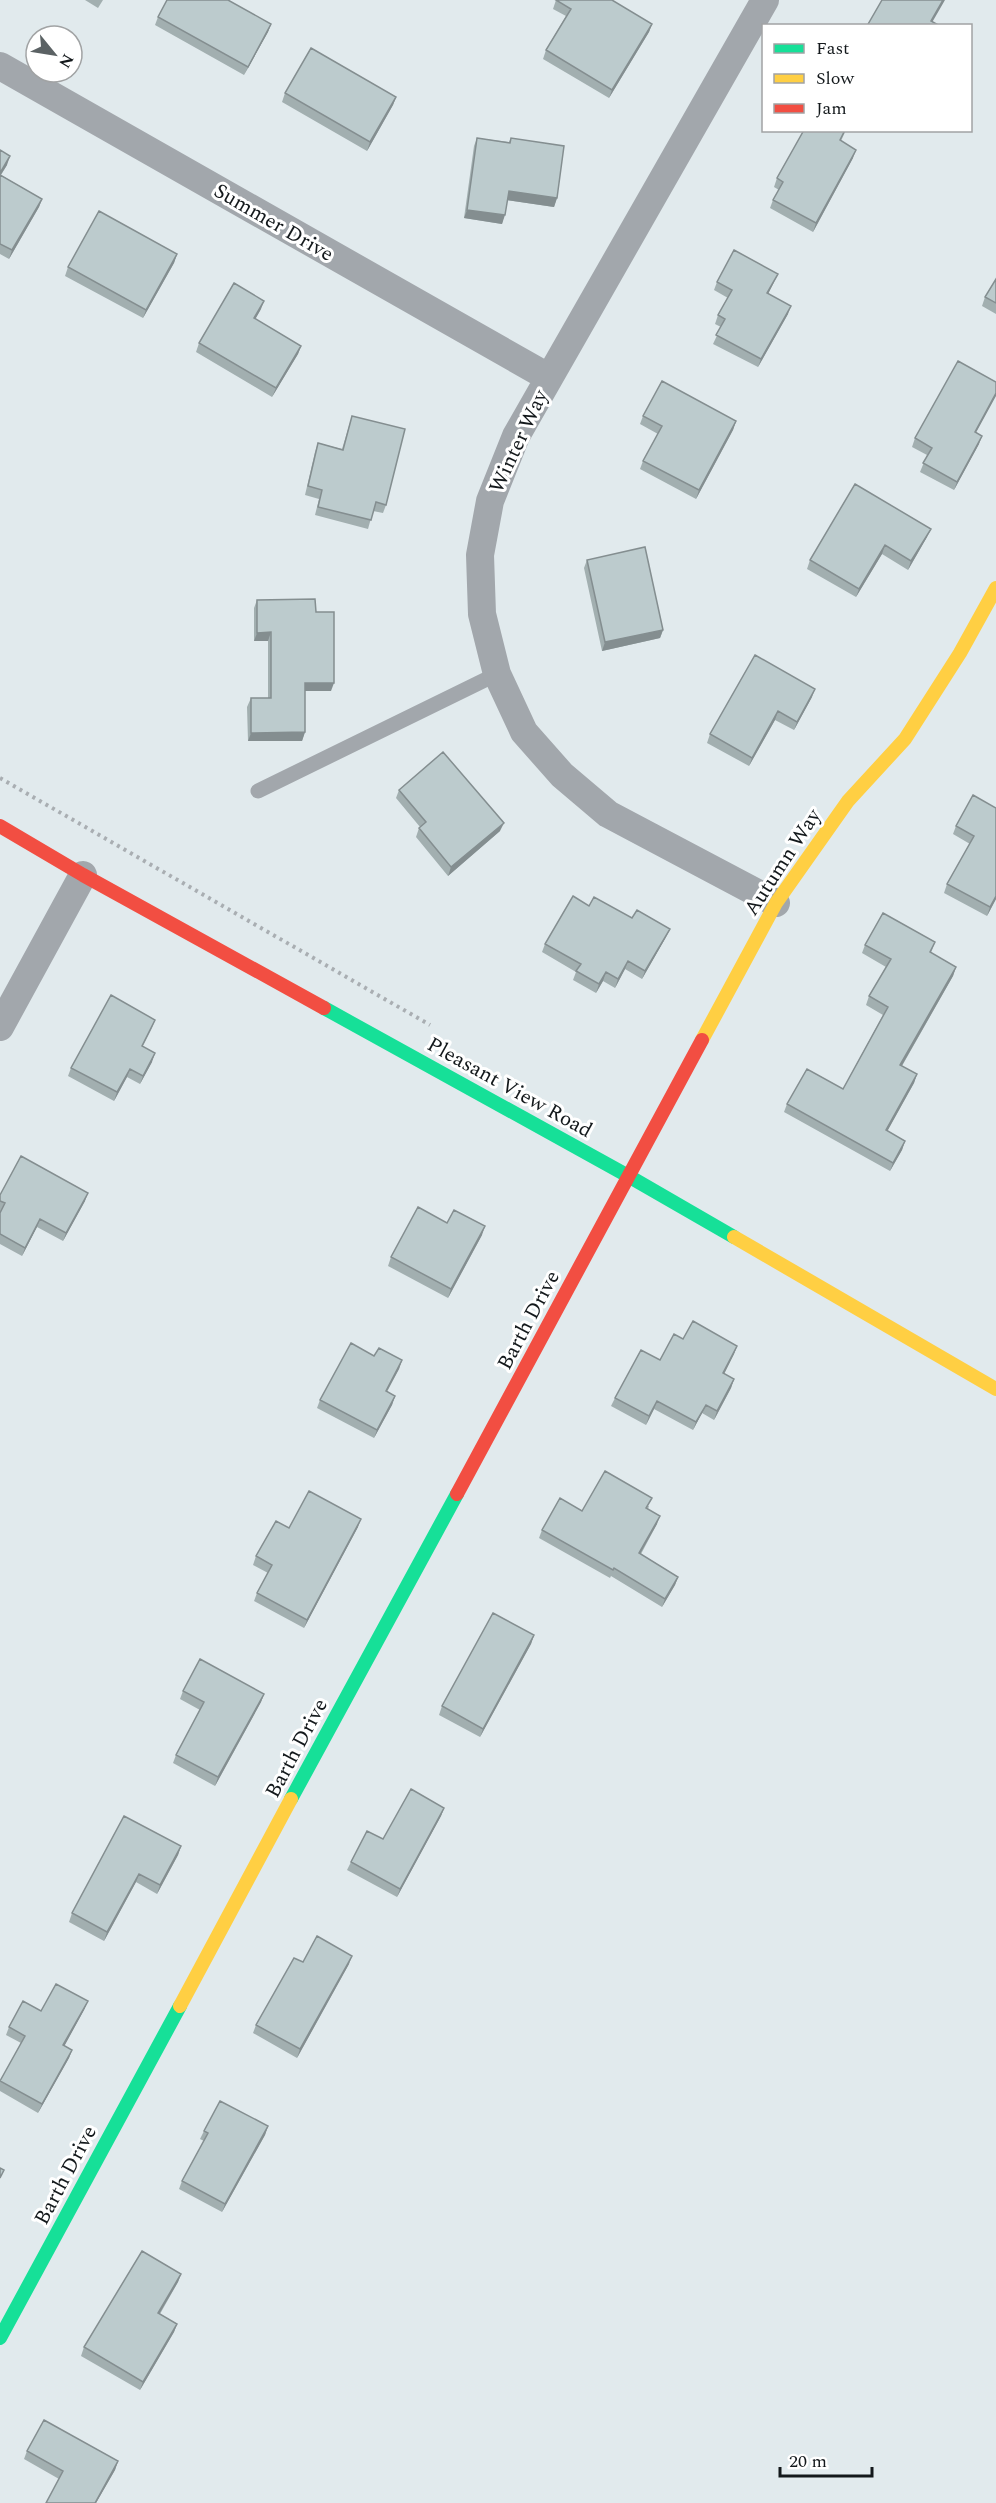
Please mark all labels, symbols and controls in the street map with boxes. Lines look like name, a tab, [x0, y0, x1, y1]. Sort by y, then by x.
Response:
north arrow	[24, 24, 84, 84]
legend	[762, 24, 972, 132]
text: Fast	[816, 35, 849, 62]
text: N	[52, 49, 80, 73]
text: Slow	[816, 65, 855, 92]
text: Jam	[816, 95, 847, 122]
street label: Summer Drive	[207, 175, 340, 270]
street label: Winter Way	[481, 384, 557, 498]
street label: Autumn Way	[736, 802, 830, 923]
street label: Pleasant View Road	[421, 1029, 598, 1147]
street label: Barth Drive	[489, 1265, 569, 1376]
street label: Barth Drive	[257, 1693, 337, 1804]
street label: Barth Drive	[26, 2120, 106, 2231]
scale bar	[780, 2440, 872, 2478]
text: 20 m	[789, 2448, 827, 2475]

